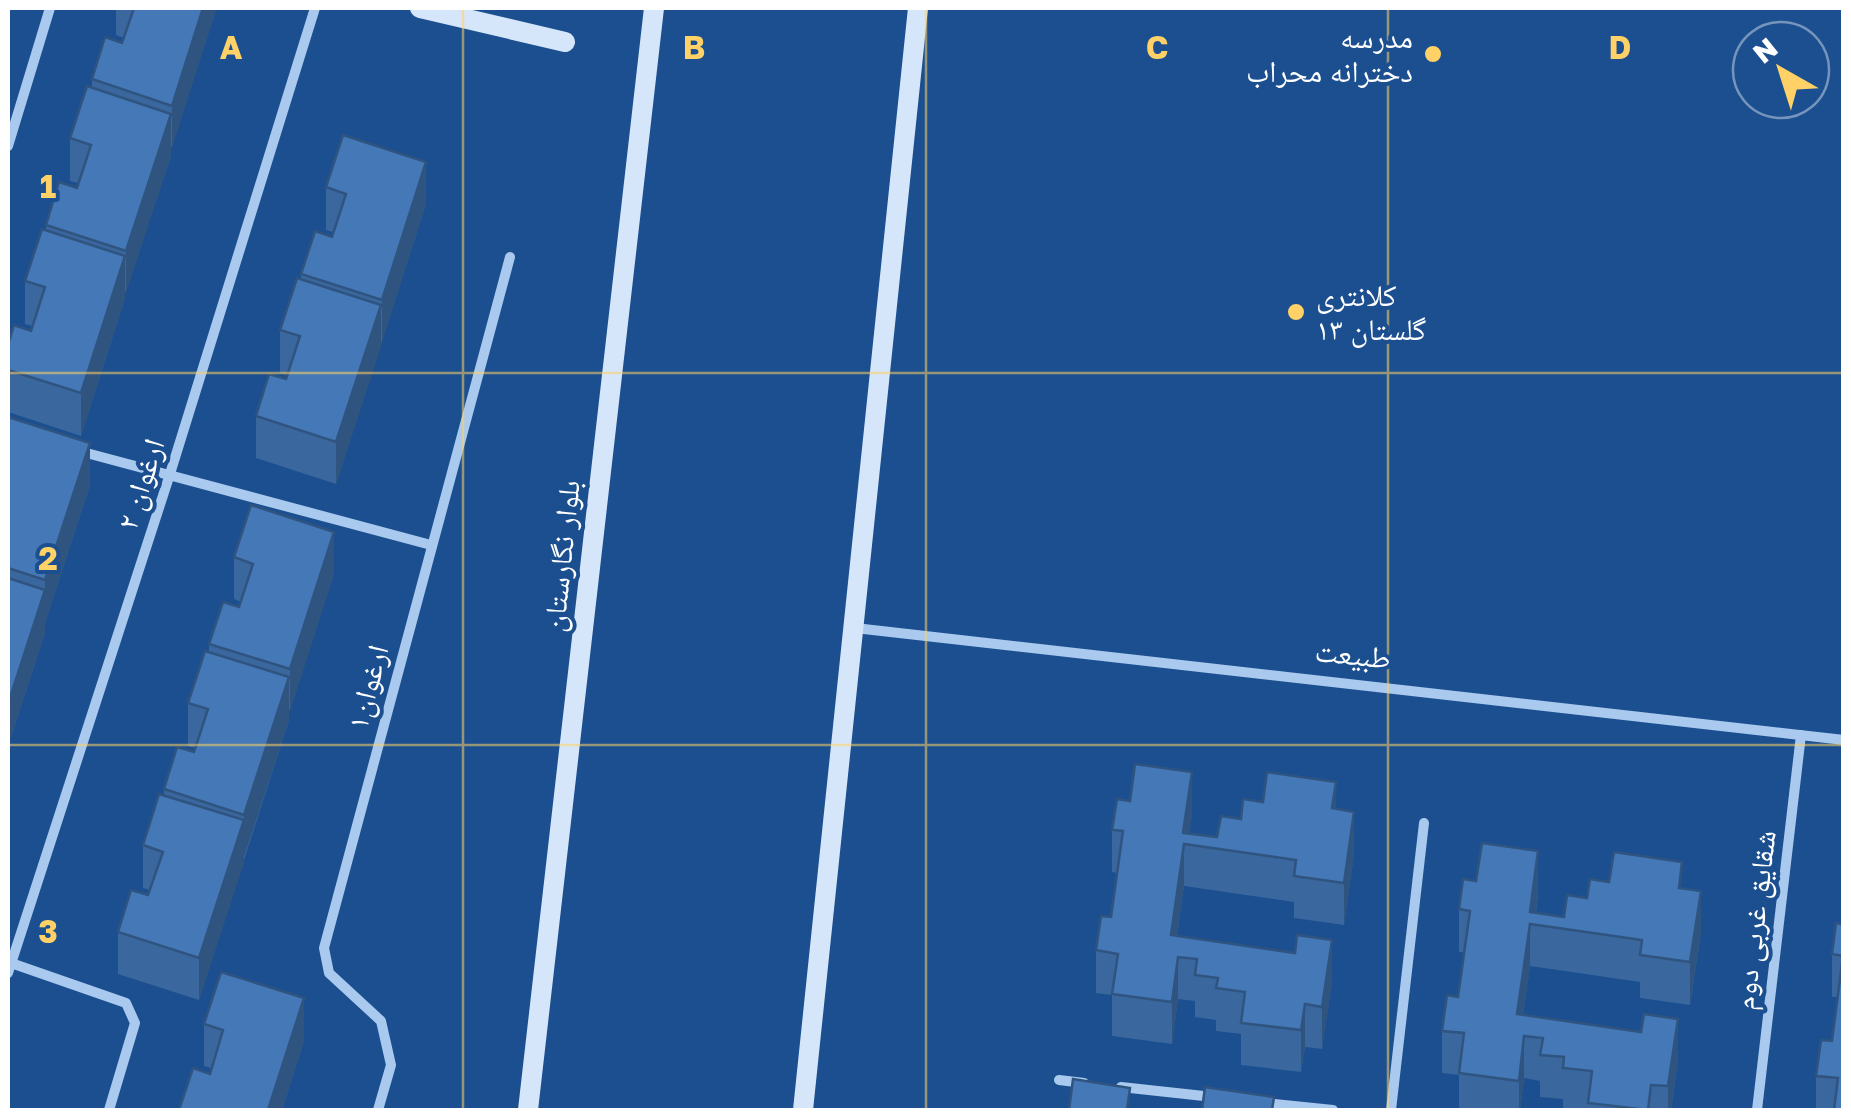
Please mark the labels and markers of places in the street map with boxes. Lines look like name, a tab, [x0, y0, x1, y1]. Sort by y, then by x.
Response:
place label: مدرسه دخترانه محراب	[1246, 19, 1413, 89]
marker: مدرسه دخترانه محراب	[1422, 43, 1444, 65]
place label: کلانتری ۱۳ گلستان	[1316, 277, 1426, 348]
marker: کلانتری ۱۳ گلستان	[1285, 301, 1307, 323]

